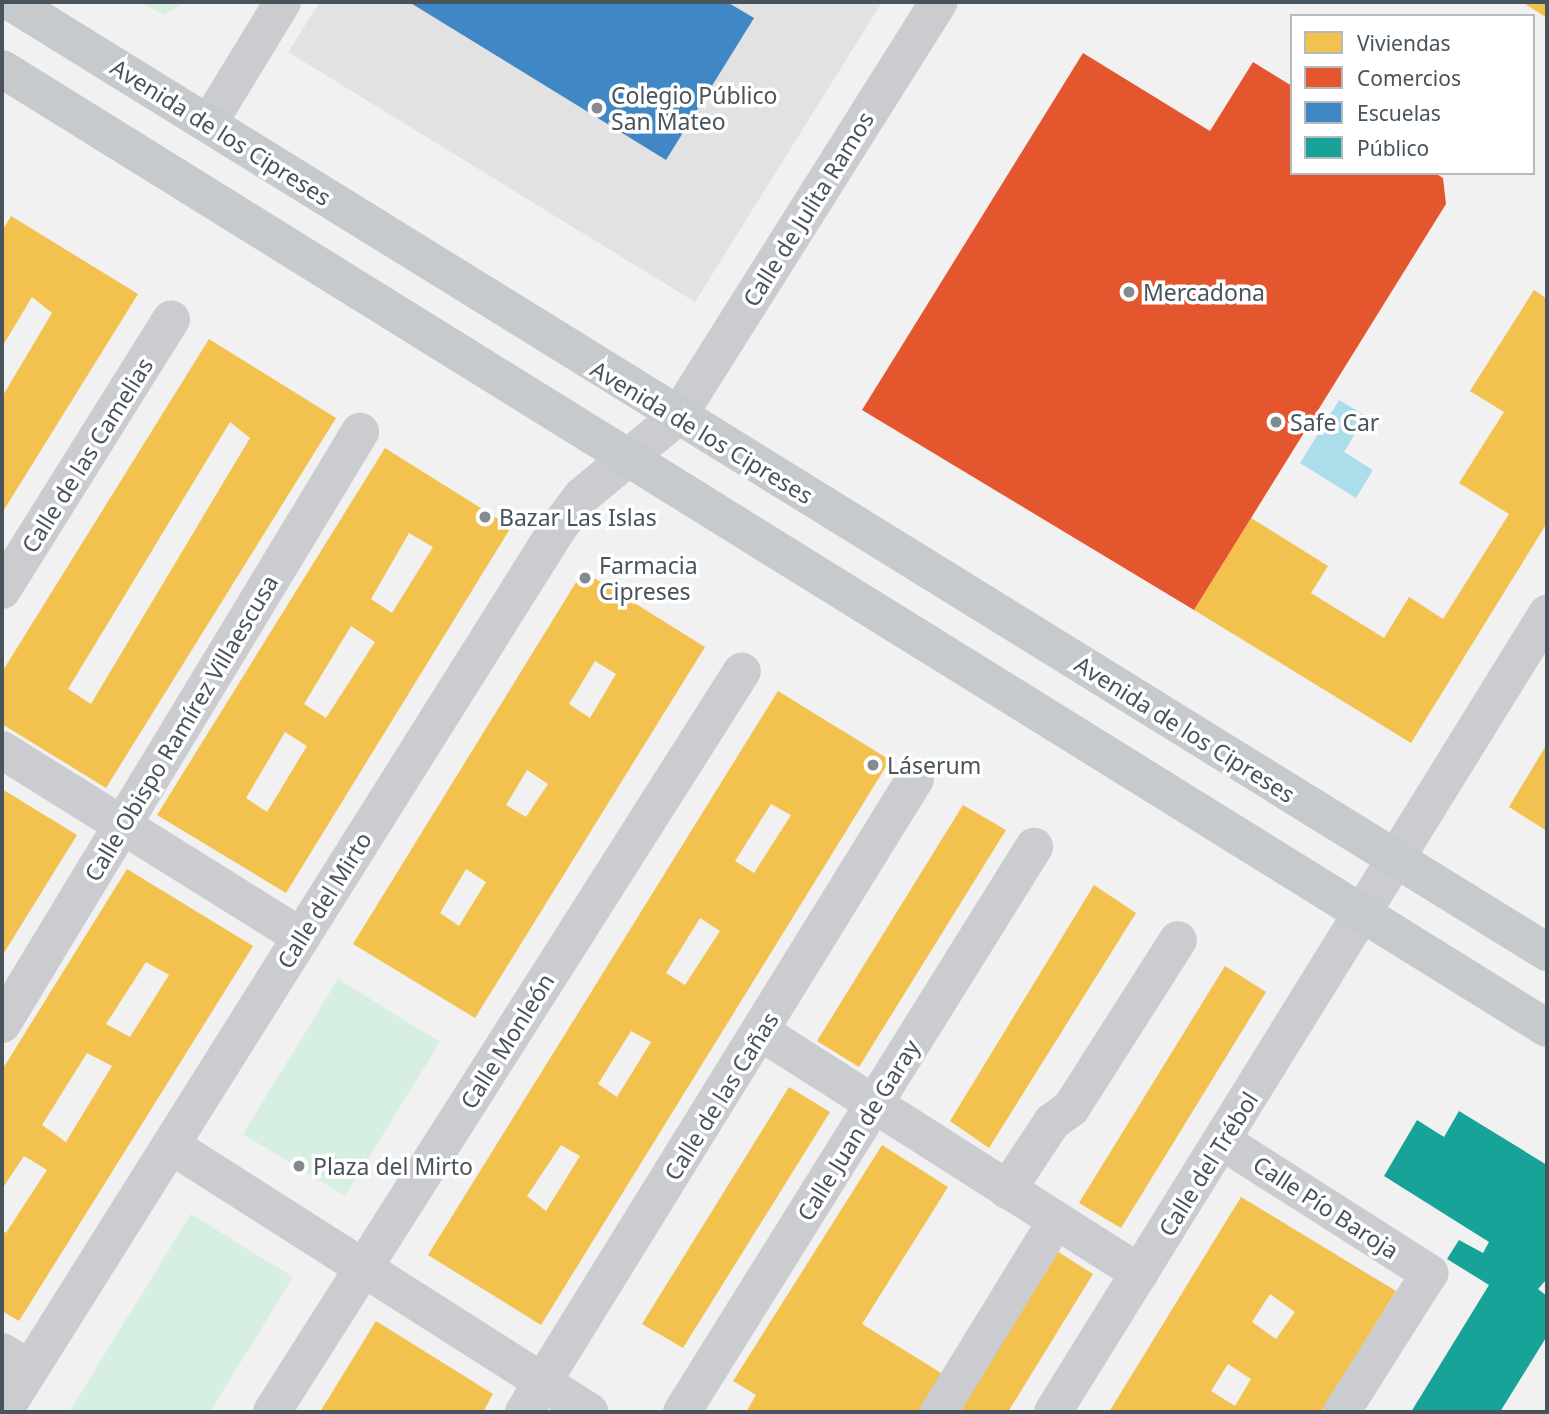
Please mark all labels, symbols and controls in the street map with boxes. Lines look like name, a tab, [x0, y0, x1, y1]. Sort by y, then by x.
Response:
legend	[1290, 14, 1535, 175]
text: Viviendas	[1357, 29, 1451, 57]
street label: Avenida de los Cipreses	[106, 53, 336, 211]
text: Comercios	[1357, 64, 1461, 92]
place label: Colegio Público San Mateo	[611, 81, 777, 135]
text: Escuelas	[1357, 99, 1441, 127]
marker: Colegio Público San Mateo	[589, 100, 605, 116]
street label: Calle de Julita Ramos	[737, 106, 879, 312]
text: Público	[1357, 134, 1429, 162]
place label: Mercadona	[1143, 278, 1265, 306]
marker: Mercadona	[1121, 284, 1137, 300]
street label: Calle de las Camelias	[16, 352, 158, 558]
street label: Avenida de los Cipreses	[586, 355, 818, 509]
place label: Safe Car	[1290, 408, 1379, 436]
marker: Safe Car	[1268, 414, 1284, 430]
place label: Bazar Las Islas	[499, 503, 657, 531]
marker: Bazar Las Islas	[477, 509, 493, 525]
place label: Farmacia Cipreses	[599, 551, 698, 605]
street label: Calle Obispo Ramírez Villaescusa	[78, 570, 284, 886]
marker: Farmacia Cipreses	[577, 570, 593, 586]
street label: Avenida de los Cipreses	[1070, 650, 1300, 808]
place label: Láserum	[887, 751, 981, 779]
marker: Láserum	[865, 757, 881, 773]
street label: Calle del Mirto	[271, 827, 377, 973]
street label: Calle Monleón	[454, 968, 560, 1114]
street label: Calle de las Cañas	[658, 1007, 784, 1185]
street label: Calle Juan de Garay	[791, 1034, 925, 1226]
street label: Calle del Trébol	[1153, 1087, 1263, 1241]
street label: Calle Pío Baroja	[1248, 1150, 1404, 1264]
place label: Plaza del Mirto	[313, 1152, 473, 1180]
marker: Plaza del Mirto	[291, 1158, 307, 1174]

